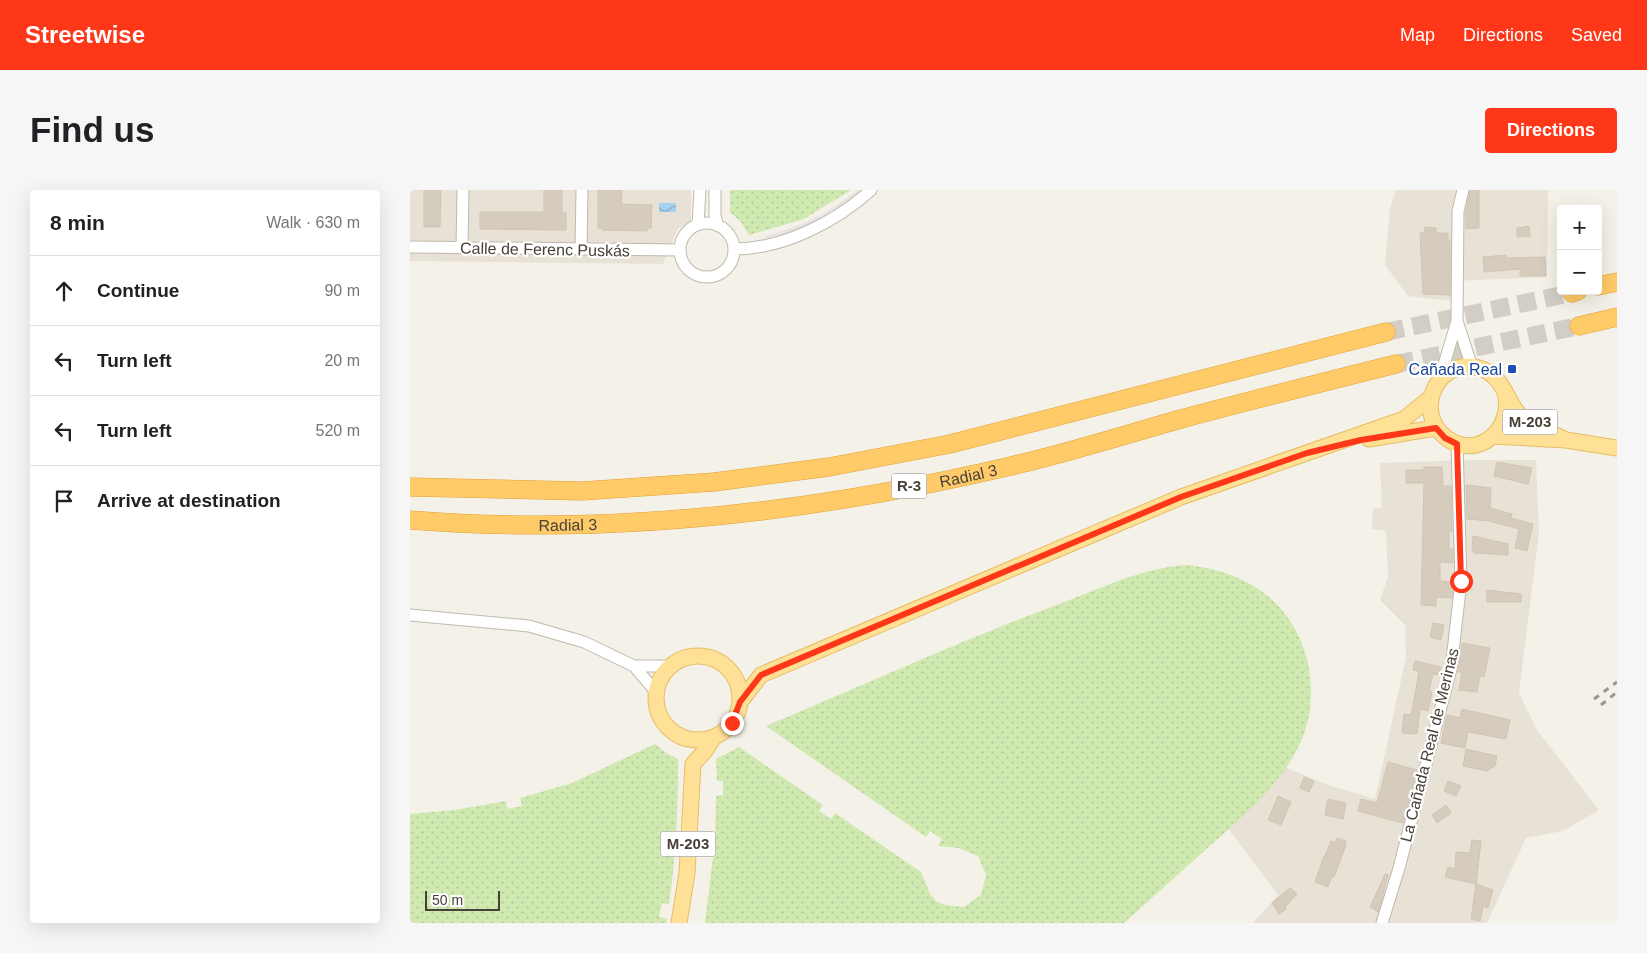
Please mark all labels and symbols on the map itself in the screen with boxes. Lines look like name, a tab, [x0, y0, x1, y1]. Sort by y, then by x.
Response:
street label: Calle de Ferenc Puskás	[460, 240, 630, 259]
place label: Cañada Real	[1409, 361, 1502, 378]
marker: Cañada Real	[1506, 363, 1518, 375]
road number: M-203	[1502, 410, 1558, 434]
street label: Radial 3	[938, 461, 999, 491]
road number: R-3	[892, 474, 926, 498]
street label: Radial 3	[538, 516, 598, 534]
route start	[1450, 570, 1473, 593]
street label: La Cañada Real de Merinas	[1397, 646, 1462, 844]
route end	[721, 712, 744, 735]
road number: M-203	[660, 832, 716, 856]
scale bar	[425, 888, 500, 911]

